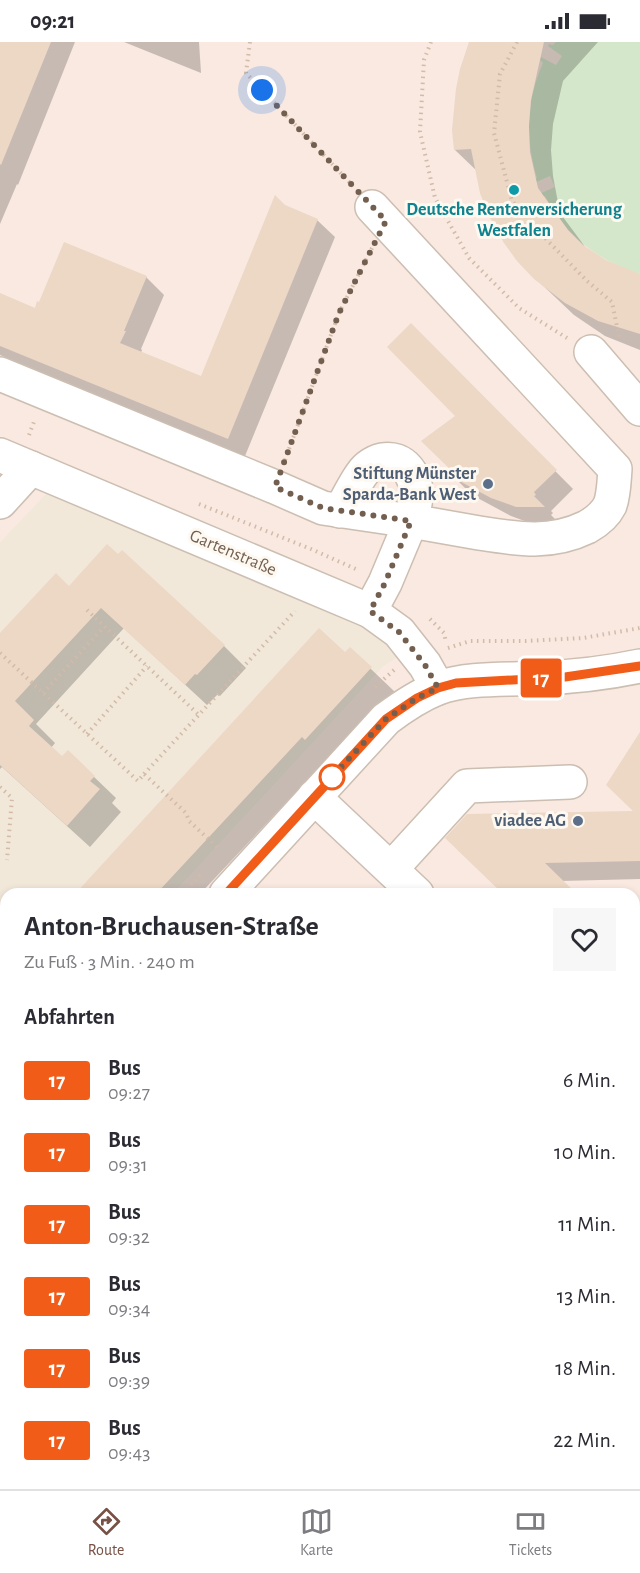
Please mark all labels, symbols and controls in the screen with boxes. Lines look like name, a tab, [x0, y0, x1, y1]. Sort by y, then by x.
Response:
text: 09:21	[30, 10, 75, 32]
your location	[247, 75, 277, 105]
marker: Deutsche Rentenversicherung Westfalen	[507, 183, 521, 197]
place label: Deutsche Rentenversicherung Westfalen	[406, 201, 623, 240]
place label: Stiftung Münster Sparda-Bank West	[343, 465, 477, 504]
marker: Stiftung Münster Sparda-Bank West	[481, 477, 495, 491]
street label: Gartenstraße	[187, 527, 279, 579]
line badge: 17	[514, 658, 568, 698]
text: 17	[533, 668, 549, 689]
unlabelled marker	[319, 764, 345, 790]
place label: viadee AG	[494, 812, 566, 830]
marker: viadee AG	[571, 814, 585, 828]
button: heart	[553, 908, 616, 971]
text: Anton-Bruchausen-Straße	[24, 913, 319, 941]
text: Zu Fuß · 3 Min. · 240 m	[24, 952, 195, 972]
text: Abfahrten	[24, 1006, 115, 1028]
text: Bus	[108, 1057, 141, 1079]
text: 6 Min.	[563, 1069, 616, 1091]
text: 17	[49, 1070, 65, 1091]
text: 09:27	[108, 1083, 150, 1103]
text: Bus	[108, 1129, 141, 1151]
text: 10 Min.	[554, 1141, 616, 1163]
text: 17	[49, 1142, 65, 1163]
text: 09:31	[108, 1155, 148, 1175]
text: Bus	[108, 1201, 141, 1223]
text: 11 Min.	[558, 1213, 616, 1235]
text: 17	[49, 1214, 65, 1235]
text: 09:32	[108, 1227, 150, 1247]
text: Bus	[108, 1273, 141, 1295]
text: 13 Min.	[557, 1285, 616, 1307]
text: 17	[49, 1286, 65, 1307]
text: 09:34	[108, 1299, 150, 1319]
text: Bus	[108, 1345, 141, 1367]
text: 18 Min.	[555, 1357, 616, 1379]
text: 17	[49, 1358, 65, 1379]
text: 09:39	[108, 1371, 150, 1391]
text: Bus	[108, 1417, 141, 1439]
text: 22 Min.	[553, 1429, 616, 1451]
text: 17	[49, 1430, 65, 1451]
text: 09:43	[108, 1443, 150, 1463]
tab: Route	[88, 1505, 124, 1560]
tab: Karte	[300, 1505, 333, 1560]
tab: Tickets	[509, 1505, 552, 1560]

